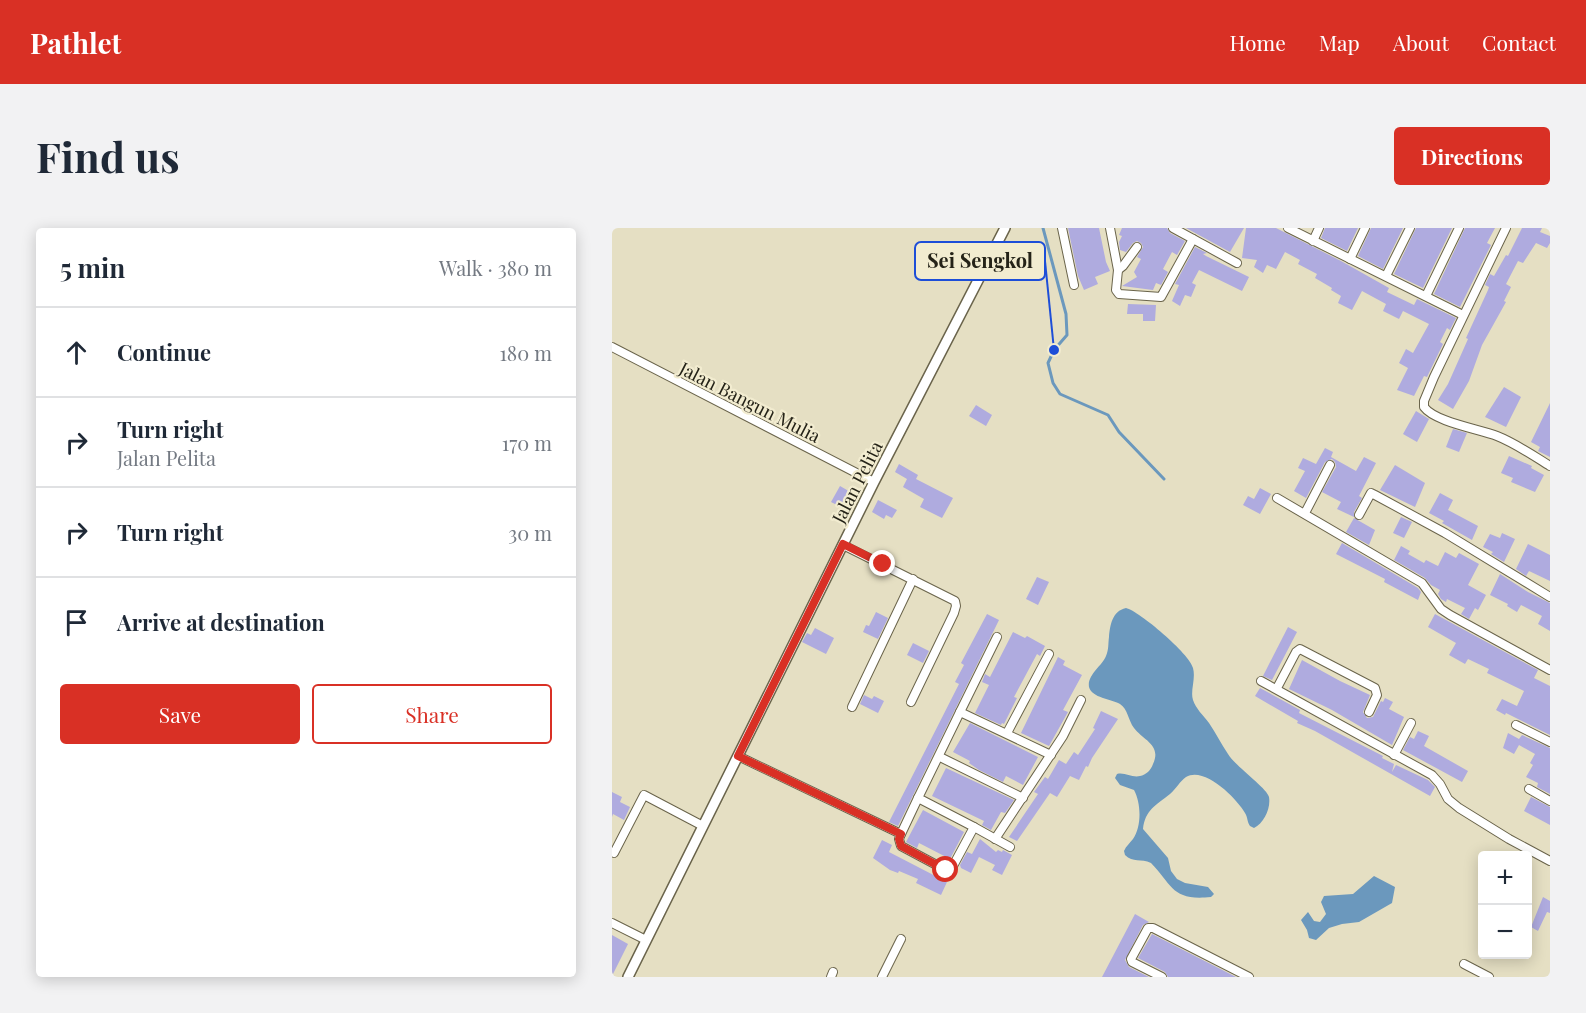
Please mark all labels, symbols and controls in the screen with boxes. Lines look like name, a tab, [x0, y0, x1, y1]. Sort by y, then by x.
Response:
text: Pathlet	[30, 24, 121, 61]
text: Home	[1230, 28, 1286, 56]
text: Map	[1319, 28, 1360, 56]
text: About	[1393, 28, 1449, 56]
text: Contact	[1482, 28, 1556, 56]
button: Directions	[1394, 127, 1550, 185]
text: Find us	[36, 128, 180, 184]
callout: Sei Sengkol	[915, 242, 1045, 280]
text: Sei Sengkol	[927, 246, 1033, 273]
text: 5 min	[60, 250, 125, 285]
text: Walk · 380 m	[439, 254, 552, 281]
icon: ahead	[60, 336, 93, 369]
text: Continue	[117, 337, 211, 367]
text: 180 m	[499, 339, 552, 366]
street label: Jalan Bangun Mulia	[675, 356, 825, 448]
text: Turn right	[117, 414, 223, 444]
icon: right	[60, 426, 93, 459]
text: 170 m	[502, 429, 552, 456]
street label: Jalan Pelita	[826, 437, 888, 528]
text: Jalan Pelita	[117, 444, 216, 471]
icon: right	[60, 516, 93, 549]
text: Turn right	[117, 517, 223, 547]
text: 30 m	[508, 519, 552, 546]
route end	[869, 550, 895, 576]
icon: arrive	[60, 606, 93, 639]
text: Arrive at destination	[117, 607, 325, 637]
button: Save	[60, 684, 300, 744]
button: Share	[312, 684, 552, 744]
map controls	[1478, 851, 1532, 959]
button: +	[1478, 851, 1532, 905]
route start	[932, 856, 958, 882]
button: −	[1478, 905, 1532, 959]

